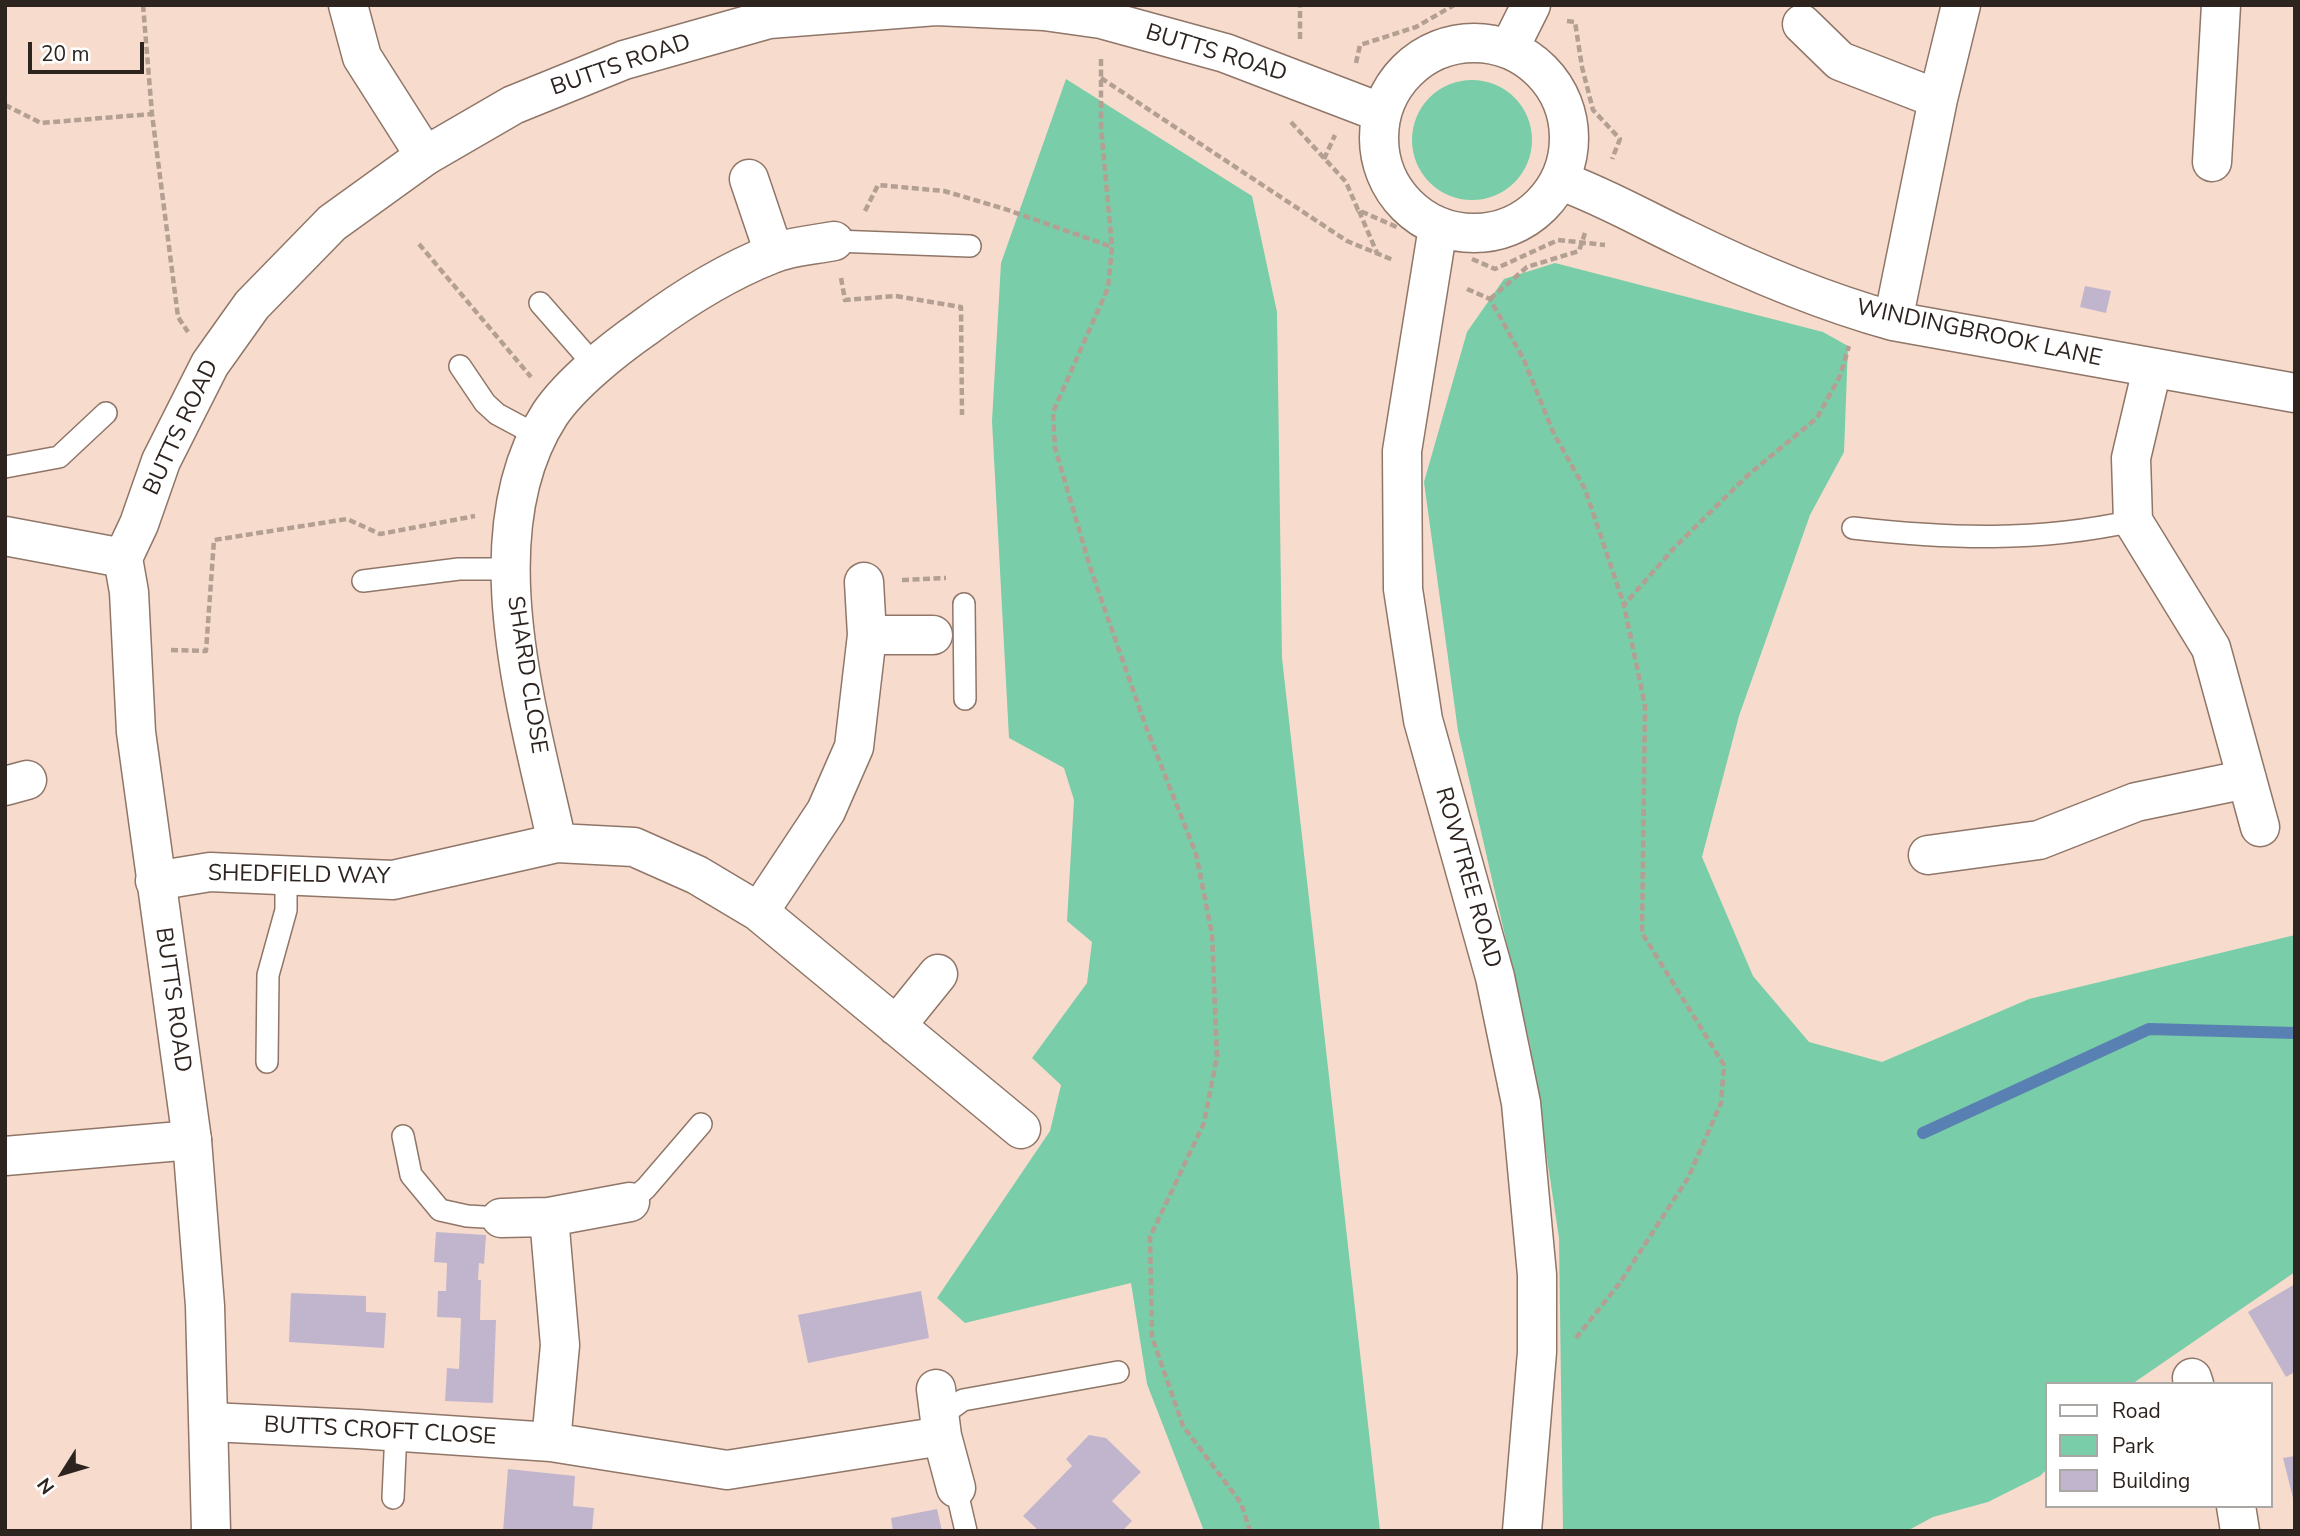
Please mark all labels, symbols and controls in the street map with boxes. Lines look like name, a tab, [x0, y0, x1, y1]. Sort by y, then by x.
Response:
street label: BUTTS ROAD	[1142, 19, 1290, 89]
scale bar	[32, 28, 147, 72]
street label: BUTTS ROAD	[547, 29, 695, 103]
text: 20 m	[41, 40, 90, 68]
street label: WINDINGBROOK LANE	[1854, 294, 2104, 374]
street label: BUTTS ROAD	[139, 356, 225, 500]
street label: SHARD CLOSE	[500, 594, 552, 756]
street label: ROWTREE ROAD	[1428, 785, 1506, 971]
street label: SHEDFIELD WAY	[208, 861, 390, 891]
street label: BUTTS ROAD	[148, 926, 196, 1074]
legend	[2044, 1382, 2272, 1508]
text: Road	[2112, 1397, 2161, 1425]
street label: BUTTS CROFT CLOSE	[263, 1412, 497, 1452]
text: Park	[2112, 1432, 2154, 1460]
north arrow	[28, 1438, 98, 1508]
text: Building	[2112, 1467, 2190, 1495]
text: N	[32, 1472, 61, 1499]

